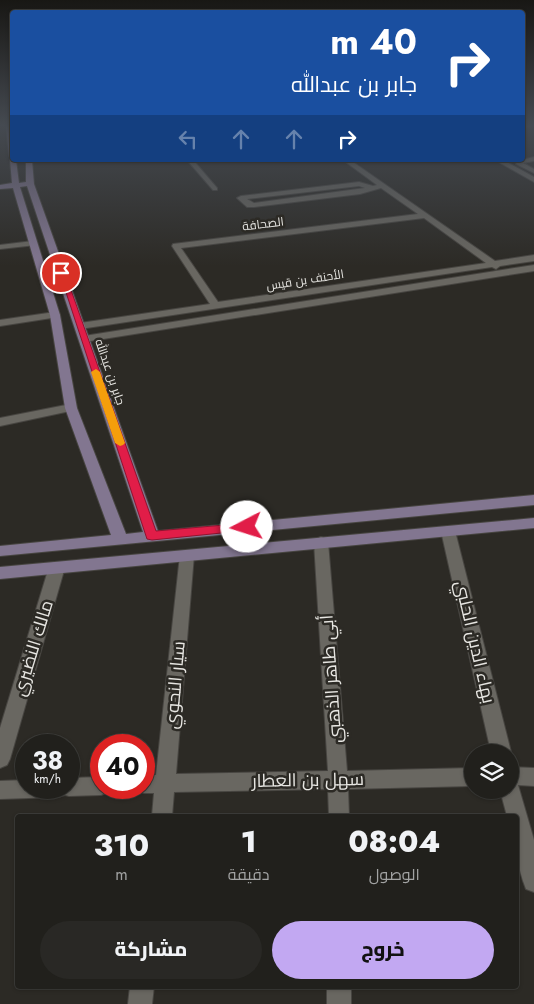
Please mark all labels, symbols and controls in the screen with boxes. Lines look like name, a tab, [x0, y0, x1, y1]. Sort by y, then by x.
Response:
text: 40 m	[330, 17, 417, 67]
icon: right	[435, 30, 500, 95]
text: جابر بن عبدالله	[291, 68, 417, 100]
icon: left	[174, 125, 202, 153]
icon: ahead	[227, 125, 255, 153]
icon: ahead	[280, 125, 308, 153]
icon: right	[333, 125, 361, 153]
street label: الصحافة	[241, 213, 285, 235]
pin	[40, 252, 82, 294]
icon: arrive	[47, 259, 75, 287]
street label: الأحنف بن قيس	[265, 265, 345, 295]
street label: جابر بن عبدالله	[90, 337, 130, 407]
position arrow	[220, 500, 272, 552]
street label: بهاء الدين الحلبي	[447, 578, 502, 706]
street label: مالك النضيري	[6, 597, 61, 700]
street label: أبي طاهر الذهبي	[314, 614, 349, 744]
street label: سيار النحوي	[158, 640, 193, 730]
speed limit sign: 40	[90, 734, 155, 799]
text: 38	[32, 742, 63, 778]
map controls	[464, 744, 519, 799]
button: layers	[464, 744, 519, 799]
street label: سهل بن العطار	[251, 766, 364, 794]
text: km/h	[34, 770, 61, 788]
text: 1	[241, 820, 257, 863]
text: 08:04	[348, 820, 440, 863]
text: 310	[94, 824, 149, 867]
text: m	[115, 863, 128, 886]
text: دقيقة	[228, 863, 269, 886]
text: الوصول	[369, 863, 420, 886]
button: مشاركة	[40, 921, 262, 979]
button: خروج	[272, 921, 494, 979]

